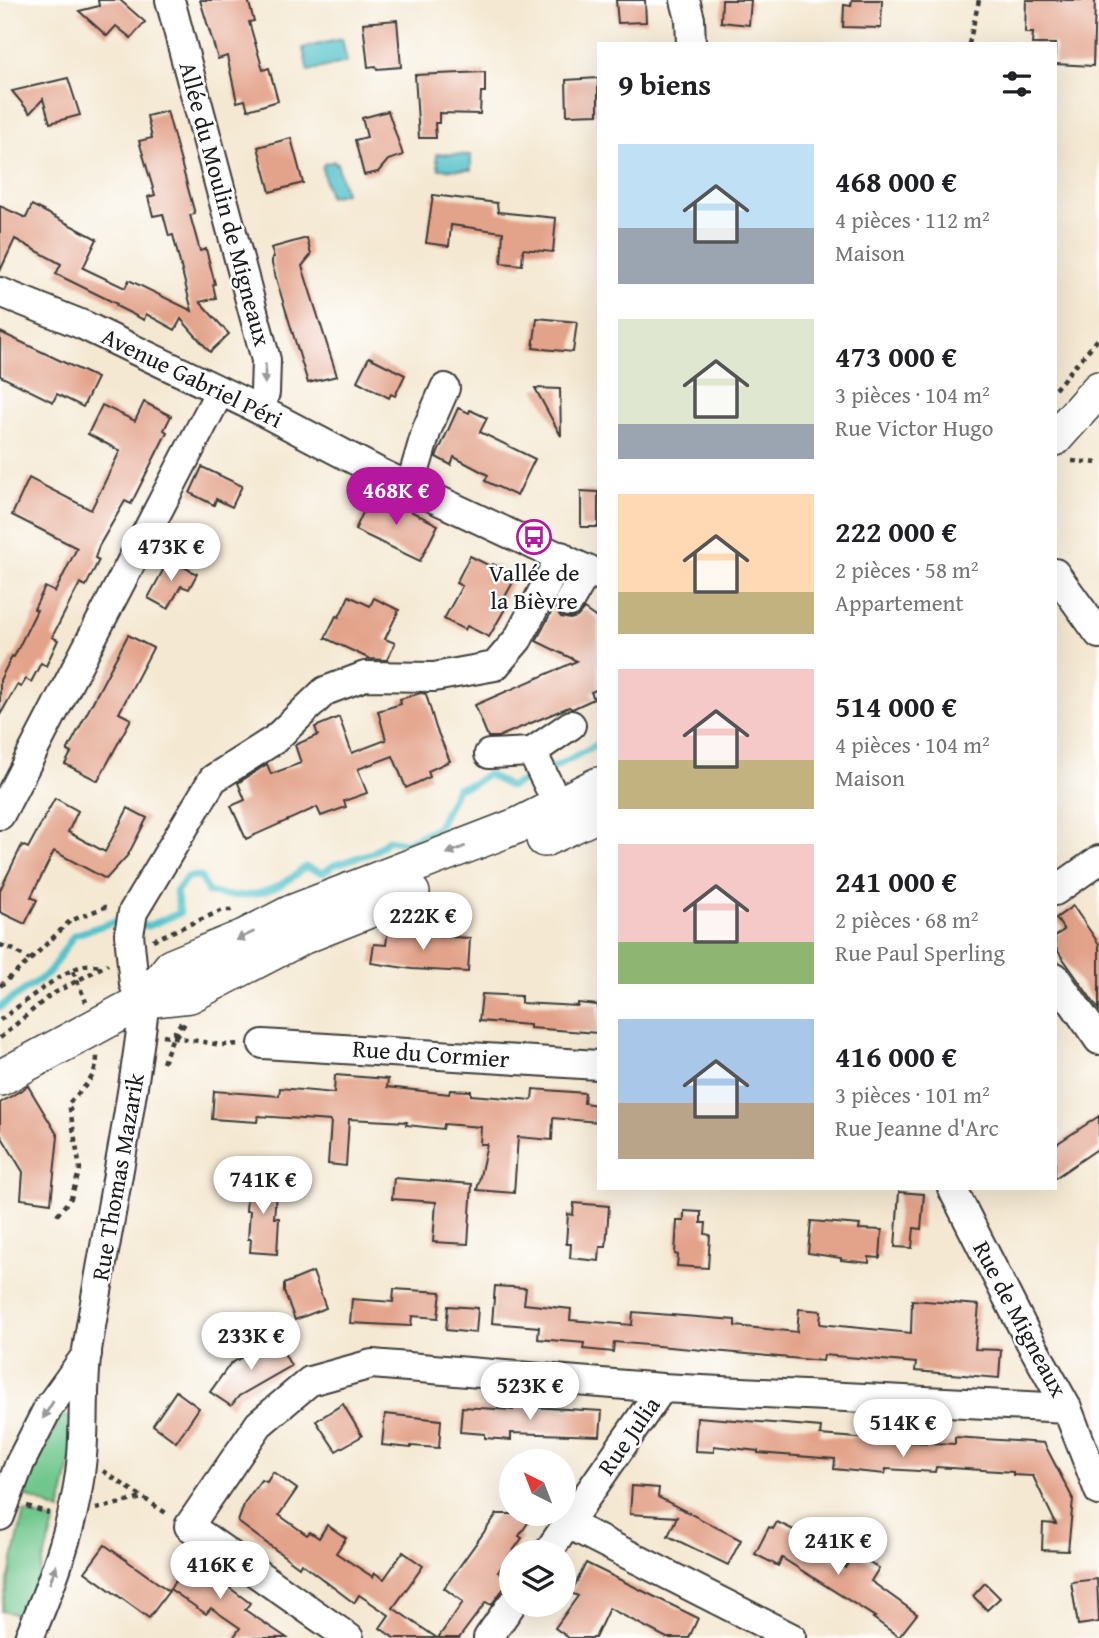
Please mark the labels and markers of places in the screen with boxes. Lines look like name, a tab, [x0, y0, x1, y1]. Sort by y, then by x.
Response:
pin: 468K €	[339, 468, 453, 527]
bus stop icon: Vallée de la Bièvre	[515, 518, 553, 556]
pin: 473K €	[114, 524, 228, 583]
place label: Vallée de la Bièvre	[489, 555, 580, 618]
pin: 222K €	[366, 892, 480, 952]
pin: 741K €	[206, 1156, 320, 1216]
pin: 233K €	[194, 1312, 308, 1372]
pin: 523K €	[473, 1362, 587, 1422]
pin: 514K €	[846, 1400, 960, 1459]
pin: 241K €	[781, 1518, 895, 1577]
pin: 416K €	[163, 1542, 277, 1601]

